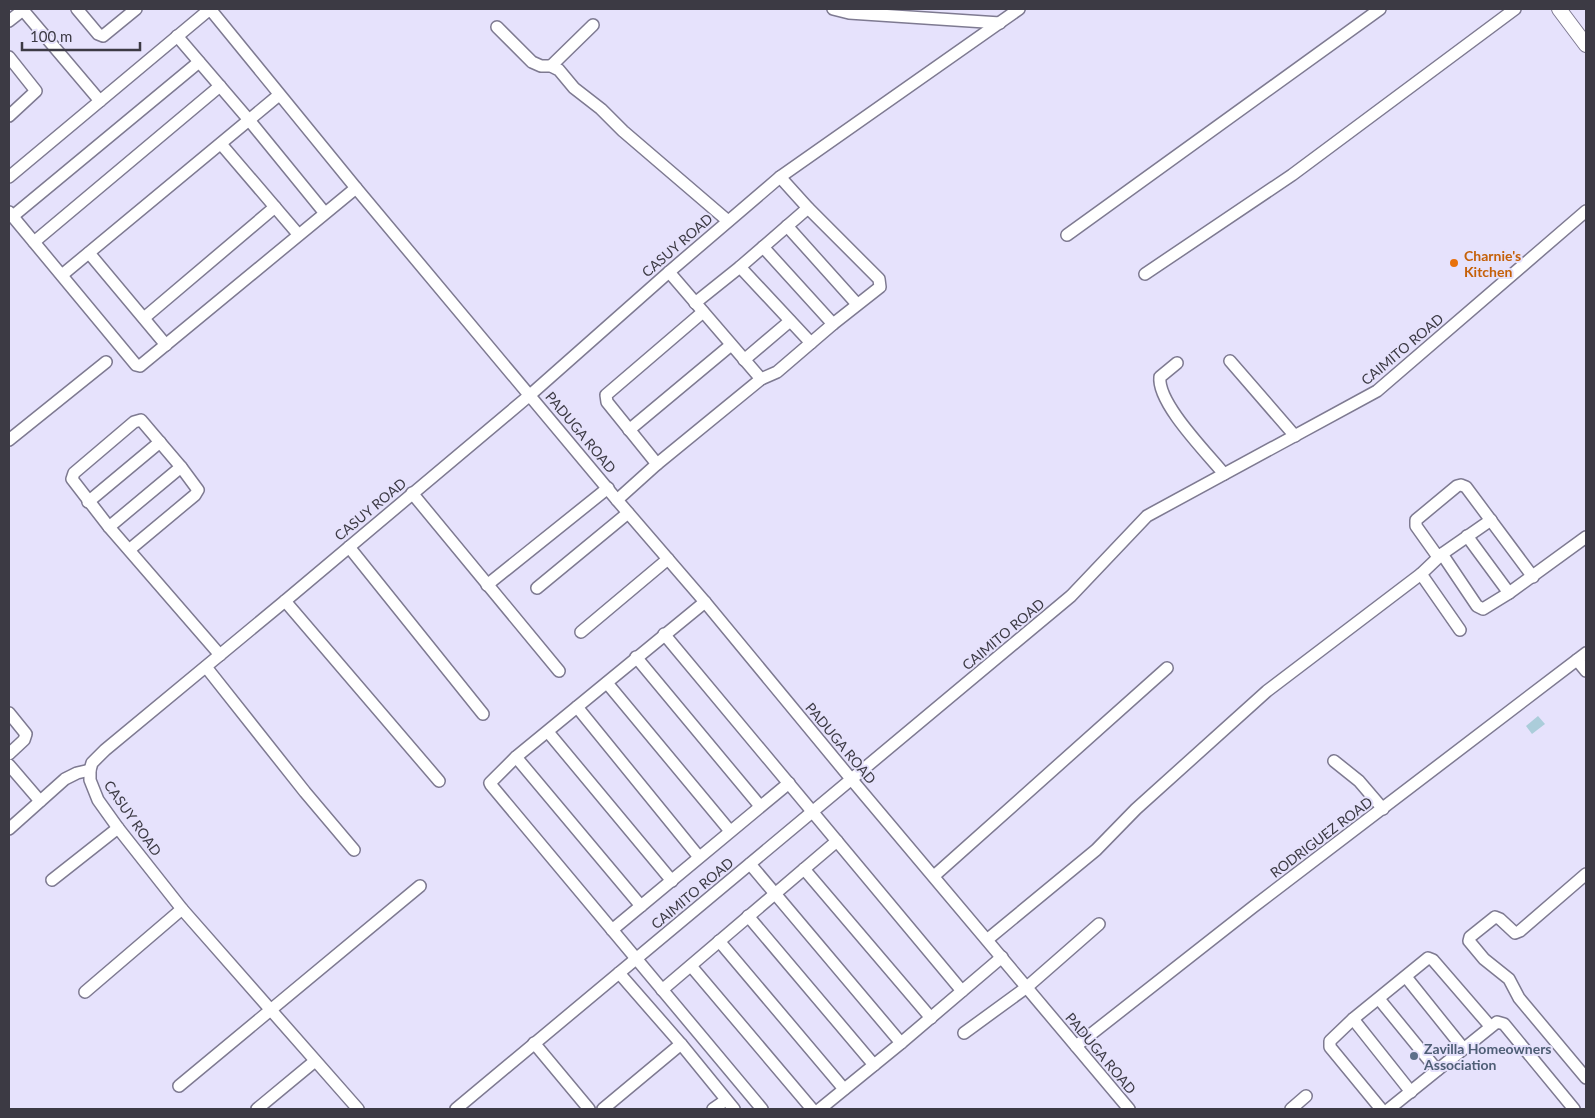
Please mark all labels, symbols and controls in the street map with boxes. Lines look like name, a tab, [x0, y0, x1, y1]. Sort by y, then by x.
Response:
scale bar	[22, 20, 140, 52]
text: 100 m	[30, 27, 72, 45]
street label: CASUY ROAD	[638, 210, 716, 280]
place label: Charnie's Kitchen	[1464, 247, 1521, 280]
marker: Charnie's Kitchen	[1448, 257, 1460, 269]
street label: CAIMITO ROAD	[1357, 310, 1447, 388]
street label: PADUGA ROAD	[542, 388, 620, 476]
street label: CASUY ROAD	[331, 474, 409, 544]
street label: CAIMITO ROAD	[958, 595, 1048, 673]
street label: PADUGA ROAD	[802, 699, 880, 787]
street label: CASUY ROAD	[101, 777, 165, 859]
street label: RODRIGUEZ ROAD	[1267, 793, 1375, 881]
street label: CAIMITO ROAD	[647, 854, 737, 932]
street label: PADUGA ROAD	[1062, 1009, 1140, 1097]
place label: Zavilla Homeowners Association	[1423, 1040, 1552, 1073]
marker: Zavilla Homeowners Association	[1408, 1050, 1420, 1062]

